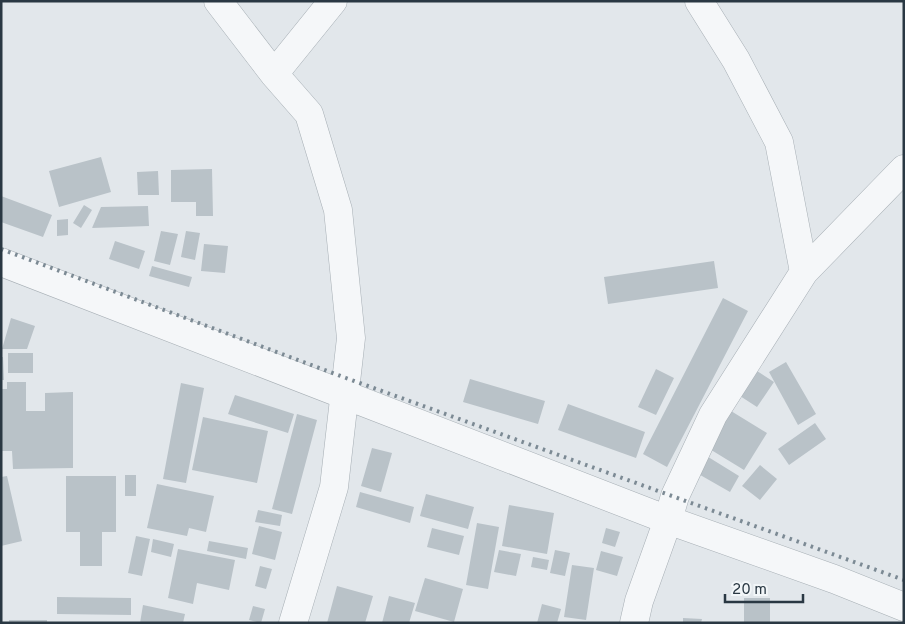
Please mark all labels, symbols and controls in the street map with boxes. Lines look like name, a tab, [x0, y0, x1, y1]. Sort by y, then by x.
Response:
scale bar	[725, 572, 802, 604]
text: 20 m	[732, 581, 767, 600]

